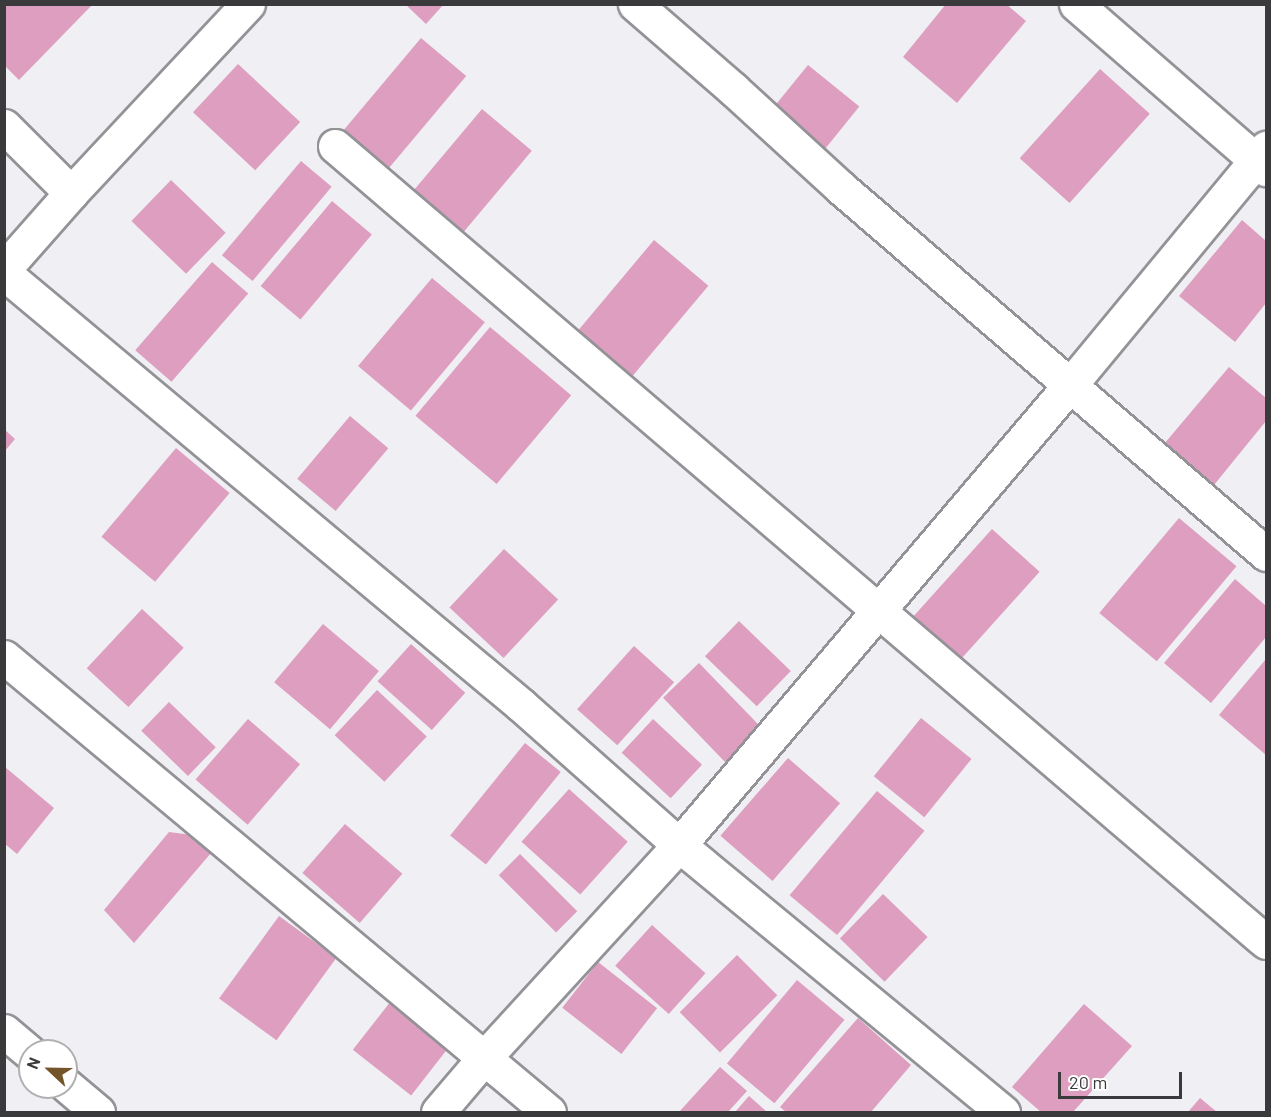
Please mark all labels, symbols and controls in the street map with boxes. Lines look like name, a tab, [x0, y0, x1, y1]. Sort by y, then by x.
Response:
north arrow	[18, 1039, 78, 1099]
text: N	[22, 1054, 43, 1071]
scale bar	[1061, 1060, 1186, 1098]
text: 20 m	[1069, 1071, 1107, 1093]

